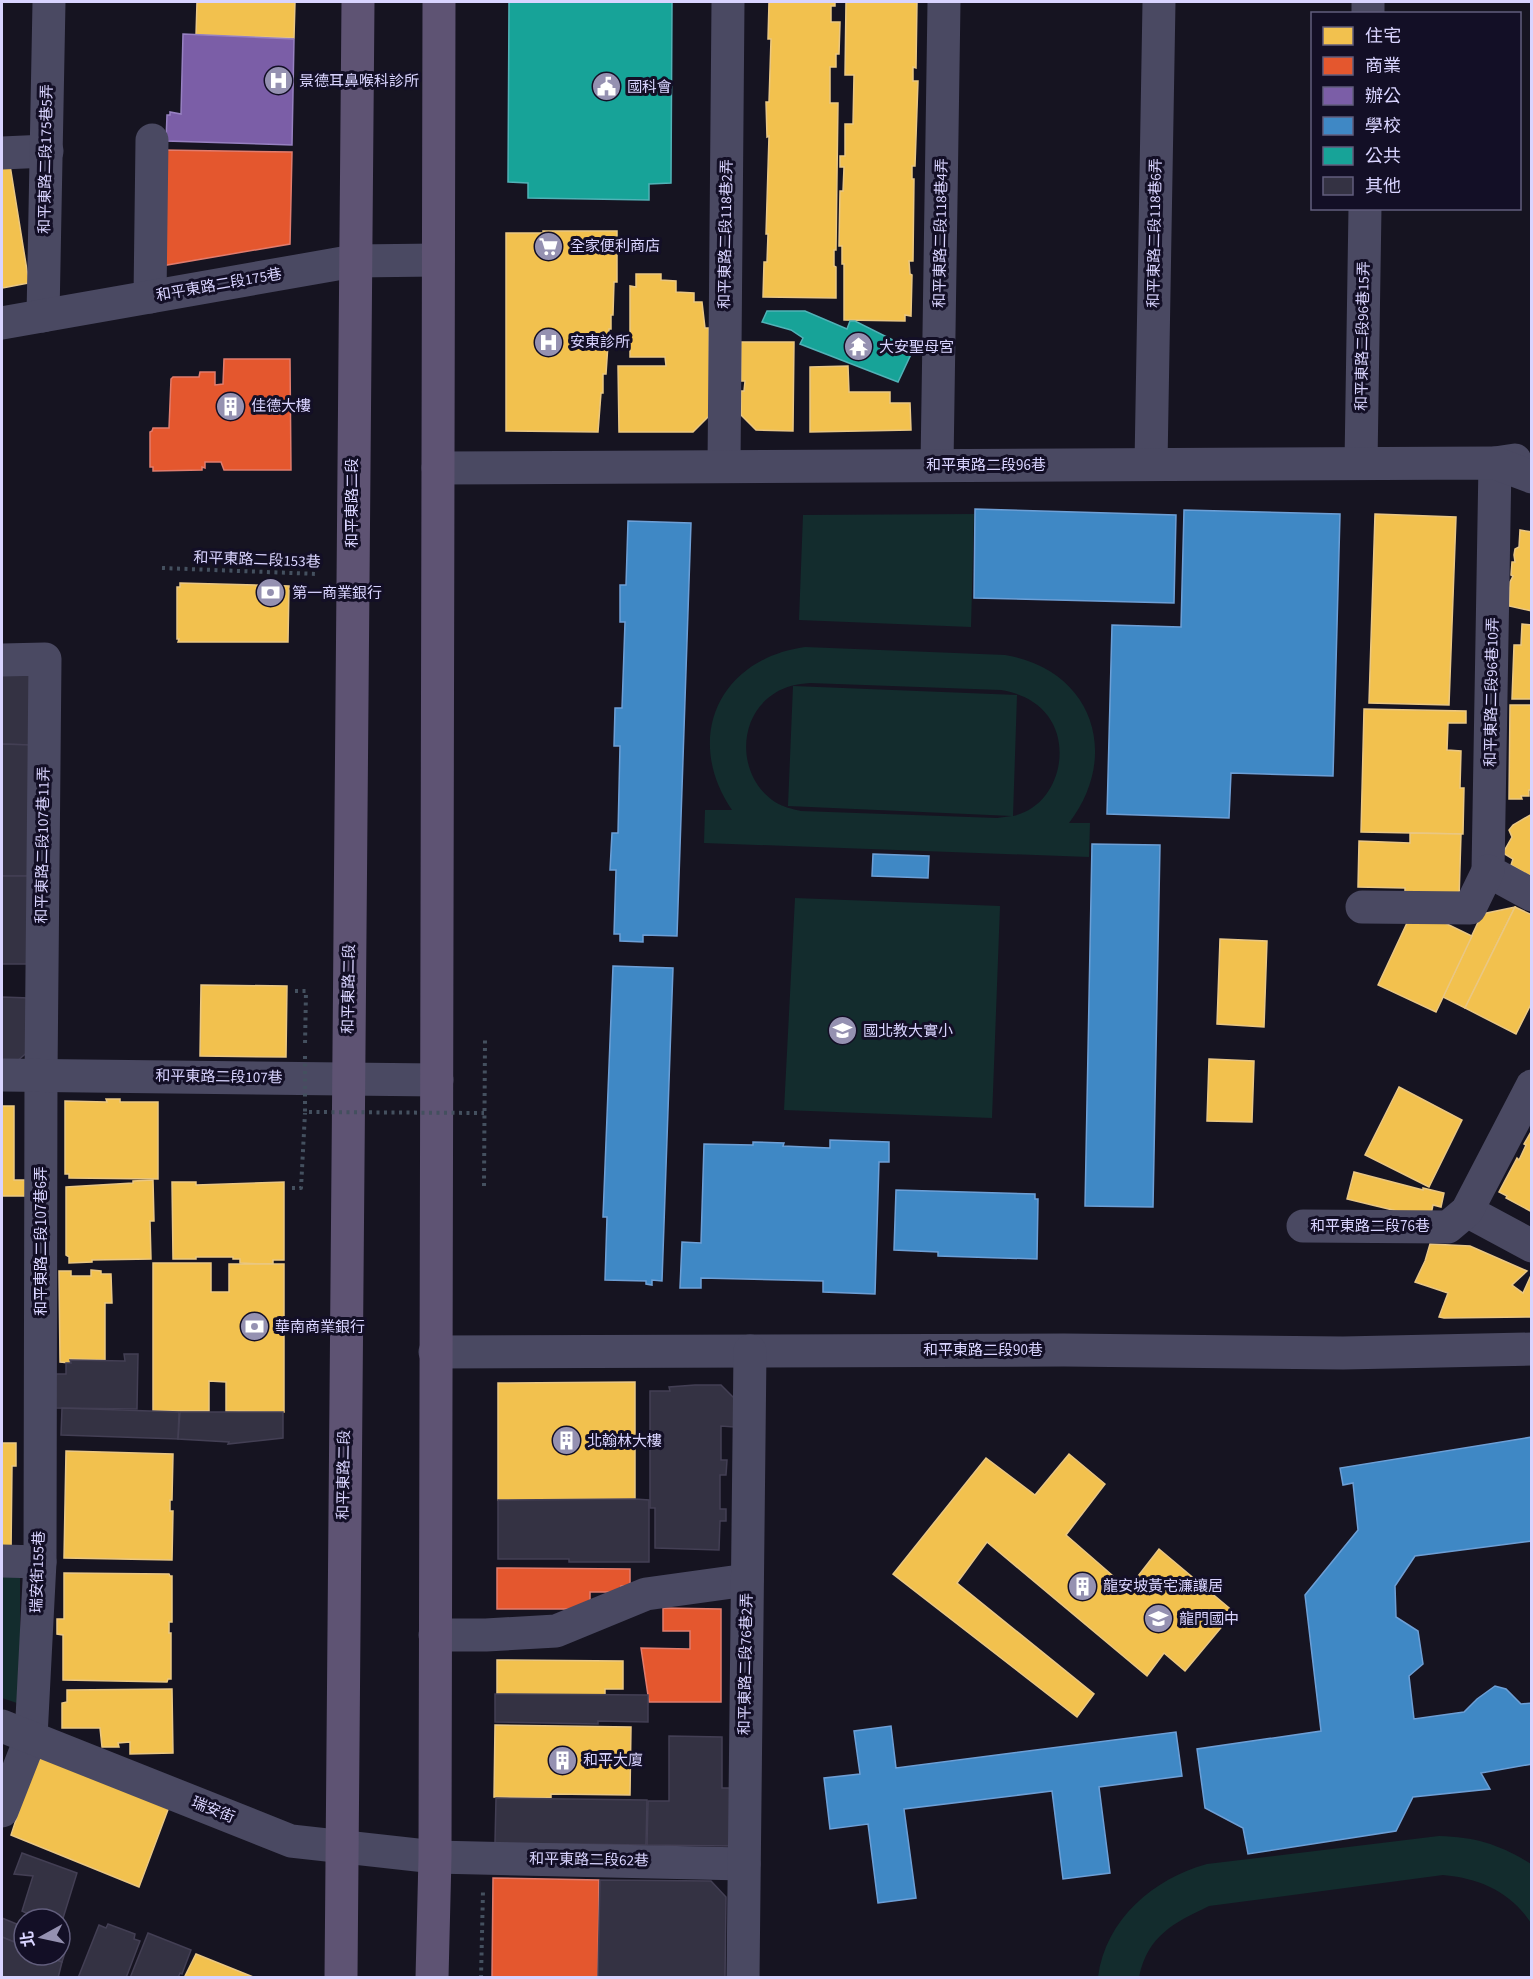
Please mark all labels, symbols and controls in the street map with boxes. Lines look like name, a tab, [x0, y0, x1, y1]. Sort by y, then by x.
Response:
legend	[1311, 12, 1521, 210]
text: 住宅	[1365, 24, 1401, 49]
text: 商業	[1365, 54, 1401, 79]
hospital icon: 景德耳鼻喉科診所	[262, 65, 294, 97]
place label: 景德耳鼻喉科診所	[299, 71, 419, 92]
public building icon: 國科會	[590, 71, 622, 103]
place label: 國科會	[627, 77, 672, 98]
street label: 和平東路二段175巷5弄	[34, 84, 58, 234]
text: 辦公	[1365, 84, 1401, 109]
text: 學校	[1365, 114, 1401, 139]
text: 公共	[1365, 144, 1401, 169]
street label: 和平東路二段118巷4弄	[929, 158, 953, 308]
street label: 和平東路二段118巷6弄	[1143, 158, 1167, 308]
street label: 和平東路二段118巷2弄	[714, 159, 738, 309]
text: 其他	[1365, 174, 1401, 199]
supermarket icon: 全家便利商店	[533, 230, 565, 262]
place label: 全家便利商店	[570, 236, 660, 257]
street label: 和平東路二段96巷15弄	[1351, 261, 1375, 411]
street label: 和平東路二段175巷	[154, 264, 284, 306]
hospital icon: 安東診所	[533, 326, 565, 358]
temple icon: 大安聖母宮	[842, 331, 874, 363]
place label: 安東診所	[570, 332, 630, 353]
place label: 大安聖母宮	[879, 337, 954, 358]
building icon: 佳德大樓	[214, 390, 246, 422]
place label: 佳德大樓	[251, 396, 311, 417]
street label: 和平東路二段96巷	[926, 455, 1046, 476]
street label: 和平東路二段	[342, 458, 363, 548]
street label: 和平東路二段153巷	[193, 547, 321, 573]
bank icon: 第一商業銀行	[255, 577, 287, 609]
place label: 第一商業銀行	[292, 583, 382, 604]
street label: 和平東路二段96巷10弄	[1480, 617, 1504, 767]
street label: 和平東路二段107巷11弄	[31, 766, 55, 924]
street label: 和平東路二段	[338, 944, 360, 1034]
school or university icon: 國北教大實小	[826, 1015, 858, 1047]
place label: 國北教大實小	[863, 1021, 953, 1042]
street label: 和平東路二段107巷	[155, 1065, 283, 1089]
street label: 和平東路二段107巷6弄	[31, 1166, 52, 1316]
street label: 和平東路二段76巷	[1310, 1216, 1430, 1237]
bank icon: 華南商業銀行	[238, 1311, 270, 1343]
place label: 華南商業銀行	[275, 1317, 365, 1338]
street label: 和平東路二段90巷	[923, 1340, 1043, 1361]
building icon: 北翰林大樓	[550, 1425, 582, 1457]
street label: 和平東路二段	[333, 1430, 355, 1520]
place label: 北翰林大樓	[587, 1431, 662, 1452]
street label: 瑞安街155巷	[26, 1530, 50, 1614]
building icon: 龍安坡黃宅濂讓居	[1066, 1570, 1098, 1602]
place label: 龍安坡黃宅濂讓居	[1103, 1576, 1223, 1597]
street label: 和平東路二段76巷2弄	[734, 1593, 758, 1735]
school or university icon: 龍門國中	[1142, 1603, 1174, 1635]
place label: 龍門國中	[1179, 1609, 1239, 1630]
building icon: 和平大廈	[546, 1744, 578, 1776]
place label: 和平大廈	[583, 1750, 643, 1771]
street label: 瑞安街	[188, 1792, 238, 1828]
street label: 和平東路二段62巷	[529, 1848, 649, 1872]
north arrow	[12, 1907, 72, 1967]
text: 北	[16, 1929, 40, 1948]

